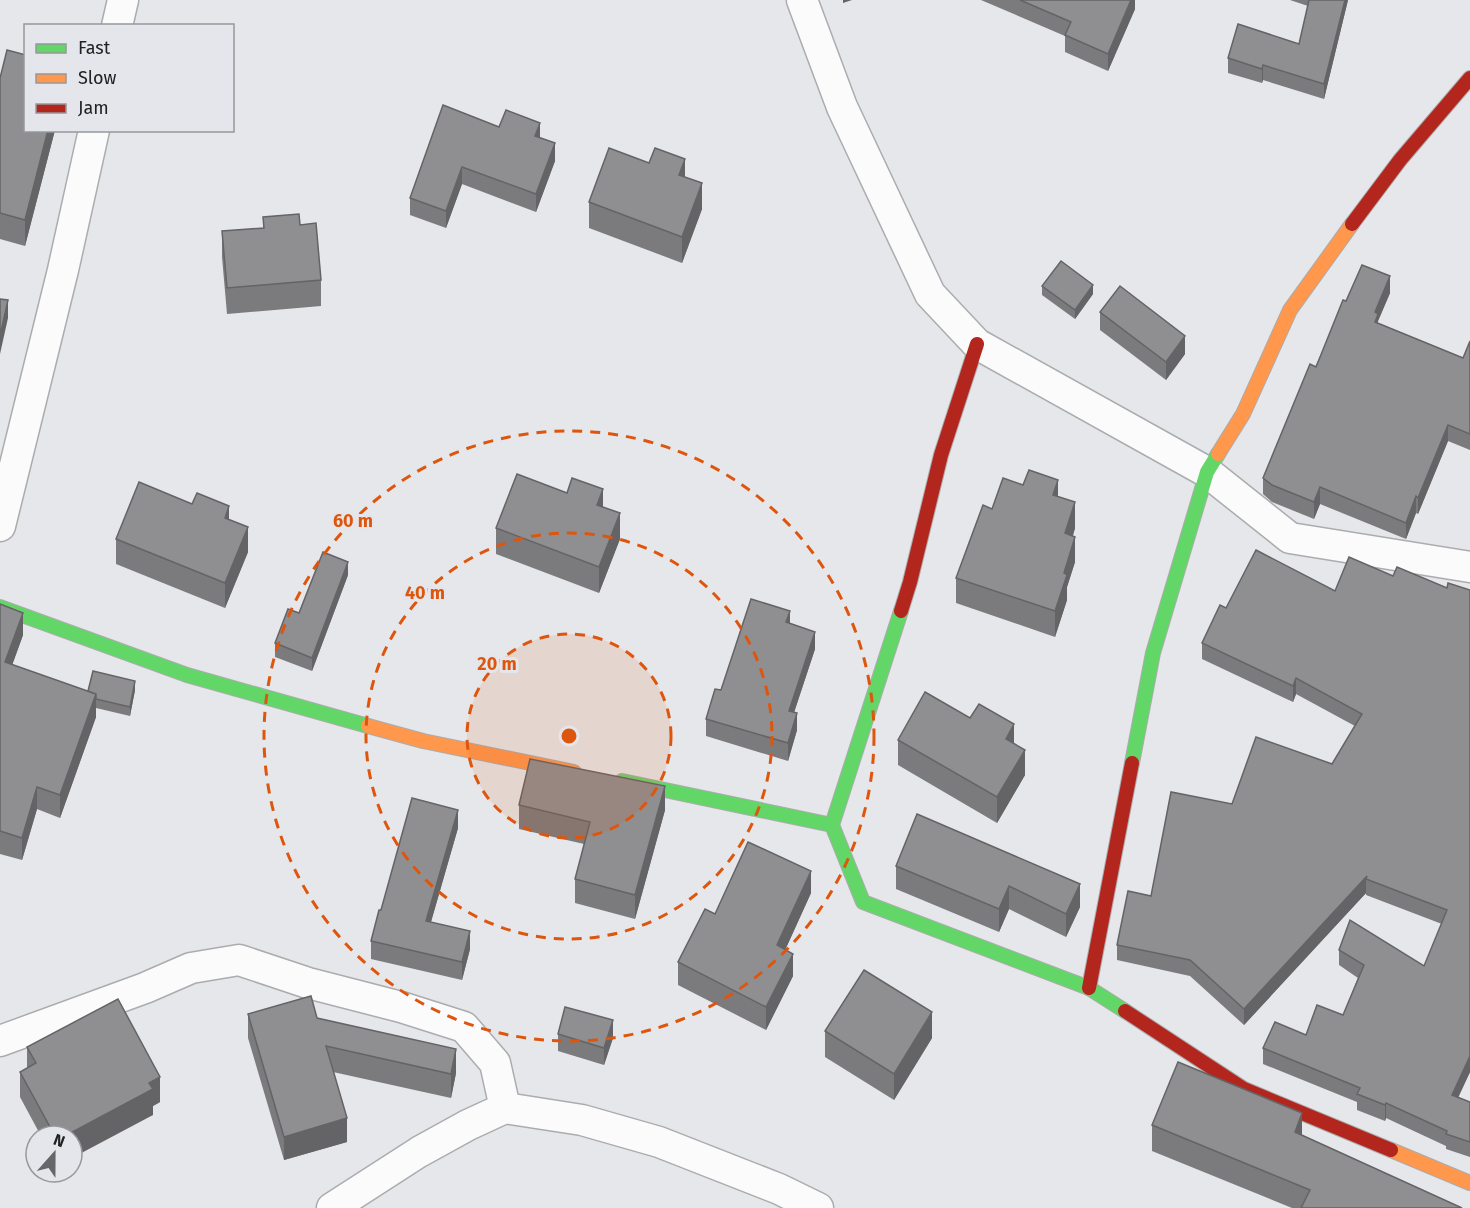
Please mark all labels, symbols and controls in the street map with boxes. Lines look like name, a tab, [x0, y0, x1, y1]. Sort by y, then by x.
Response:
legend	[24, 24, 234, 132]
text: Fast	[78, 37, 111, 59]
text: Slow	[78, 67, 117, 89]
text: Jam	[78, 97, 109, 119]
text: 60 m	[333, 510, 373, 532]
text: 40 m	[405, 582, 445, 604]
text: 20 m	[477, 653, 517, 675]
centre of rings	[559, 726, 579, 746]
north arrow	[24, 1124, 84, 1184]
text: N	[51, 1130, 68, 1151]

